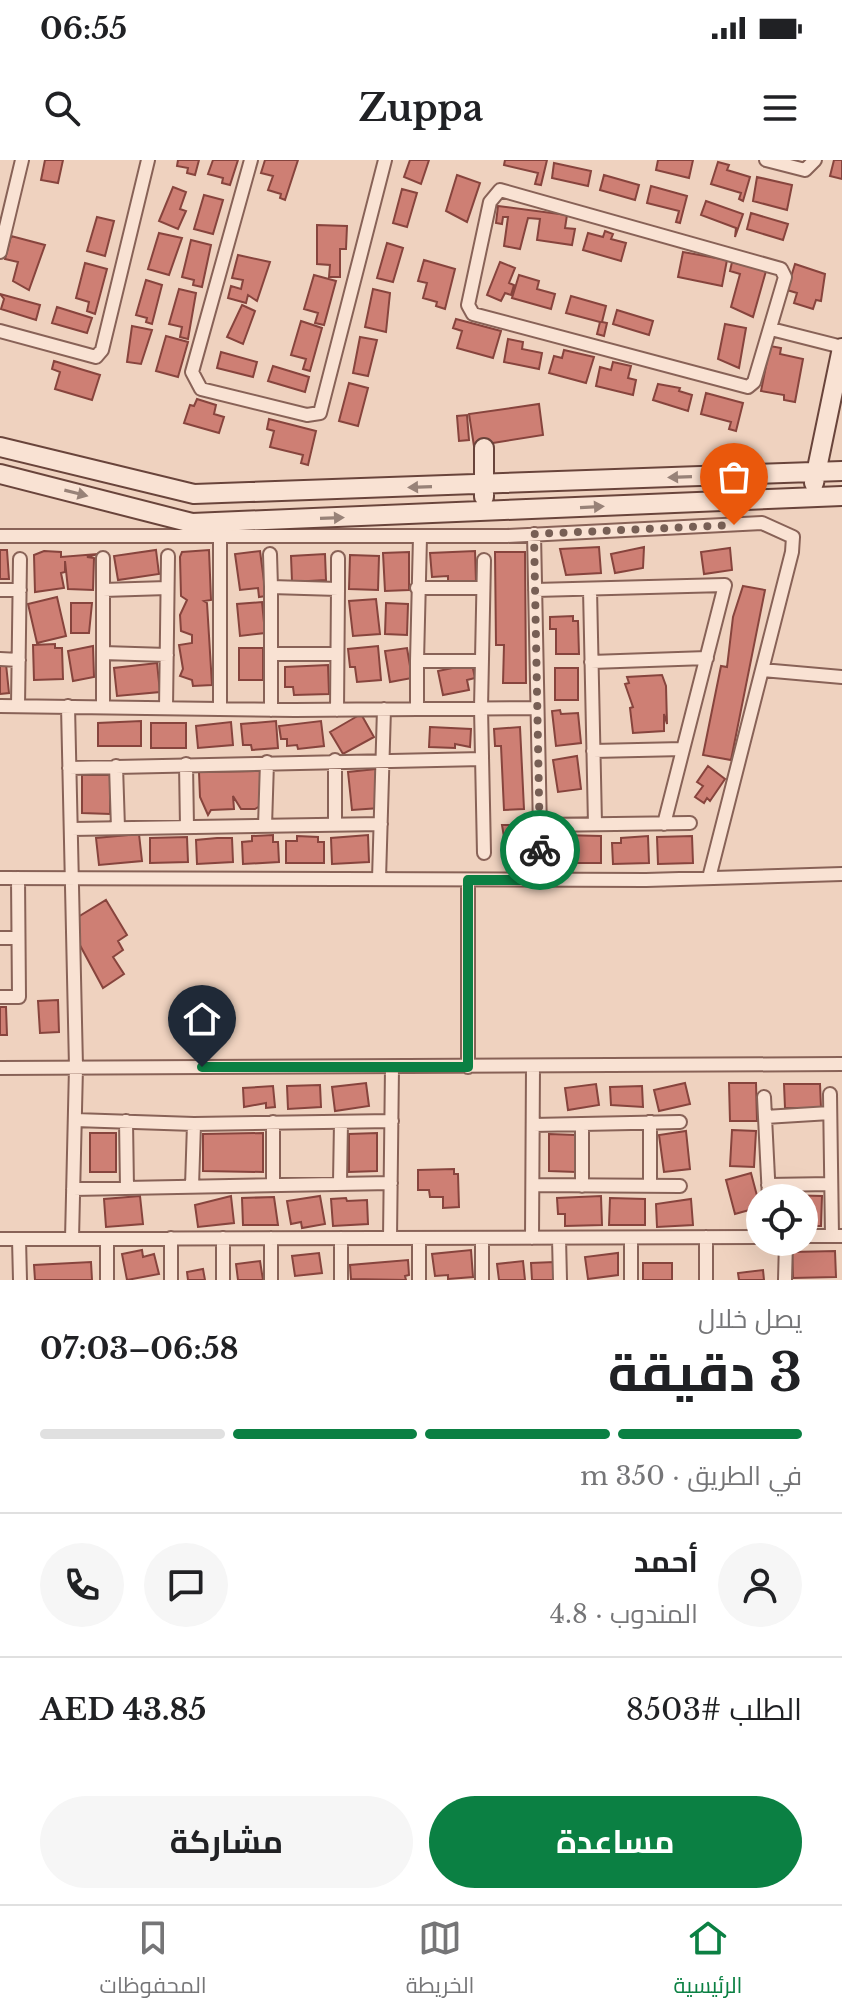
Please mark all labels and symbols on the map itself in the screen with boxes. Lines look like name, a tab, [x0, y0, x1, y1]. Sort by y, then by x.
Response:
pin	[700, 443, 768, 525]
one-way arrow	[667, 471, 692, 484]
one-way arrow	[407, 480, 432, 493]
one-way arrow	[63, 488, 88, 500]
one-way arrow	[580, 500, 605, 513]
one-way arrow	[320, 511, 345, 524]
courier	[500, 810, 580, 890]
pin	[168, 985, 236, 1067]

